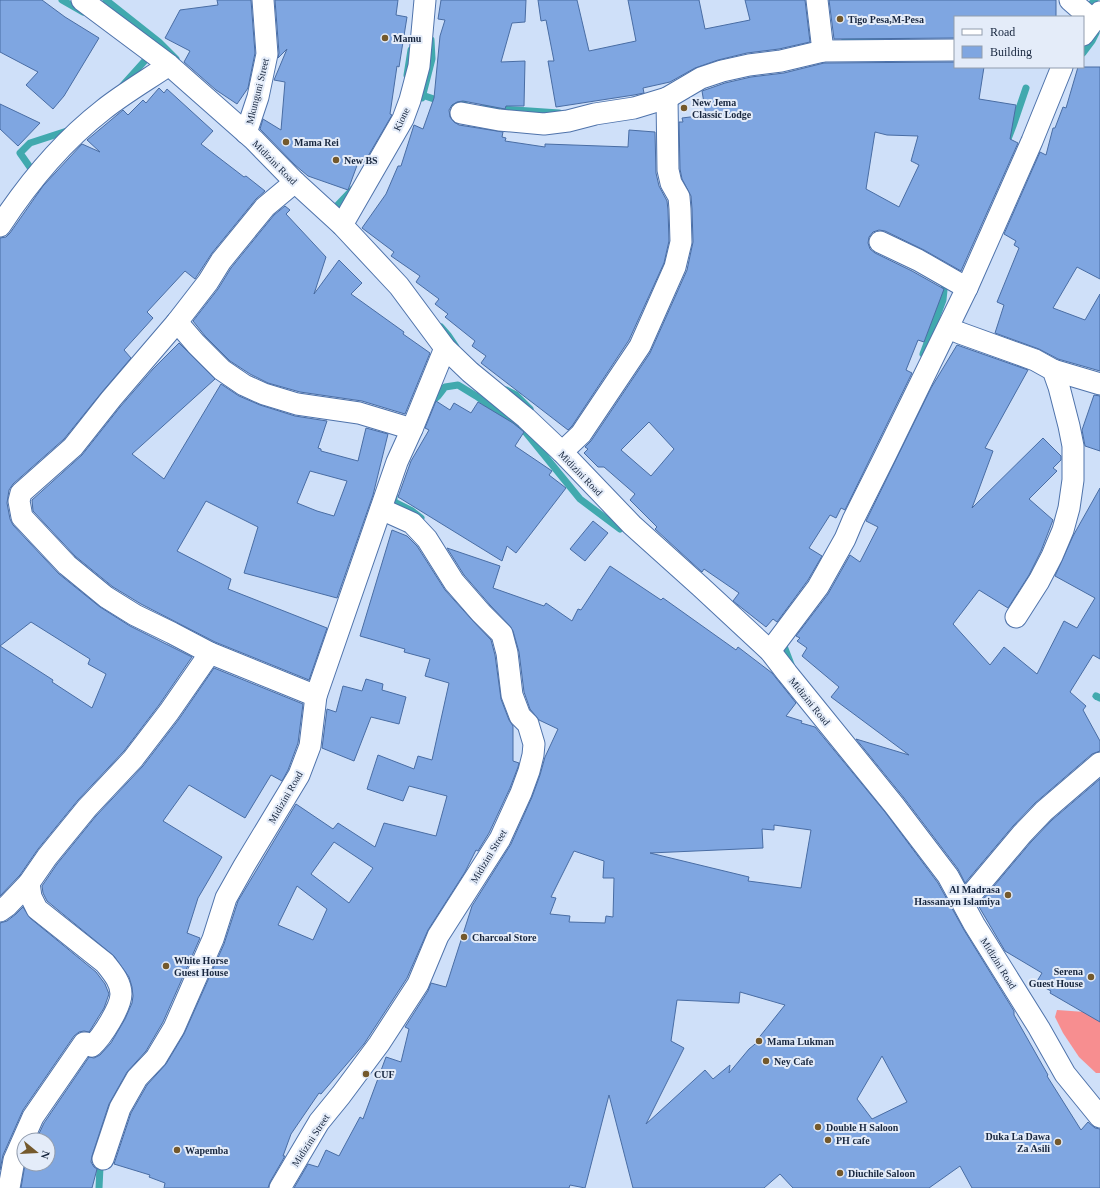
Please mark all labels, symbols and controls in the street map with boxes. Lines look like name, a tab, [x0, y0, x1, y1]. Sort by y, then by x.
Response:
marker: Tigo Pesa,M-Pesa	[835, 14, 845, 24]
place label: Tigo Pesa,M-Pesa	[848, 14, 924, 25]
legend	[954, 16, 1084, 68]
text: Road	[990, 25, 1015, 39]
marker: Mamu	[380, 33, 390, 43]
place label: Mamu	[393, 33, 422, 44]
text: Building	[990, 45, 1032, 59]
street label: Mkunguni Street	[244, 57, 271, 125]
place label: New Jema Classic Lodge	[692, 97, 752, 120]
marker: New Jema Classic Lodge	[679, 103, 689, 113]
street label: Kione	[391, 105, 412, 133]
marker: Mama Rei	[281, 137, 291, 147]
place label: Mama Rei	[294, 137, 339, 148]
street label: Midizini Road	[250, 138, 299, 187]
marker: New BS	[331, 155, 341, 165]
place label: New BS	[344, 155, 378, 166]
street label: Midizini Road	[557, 449, 605, 498]
street label: Midizini Road	[787, 675, 832, 727]
street label: Midizini Road	[266, 769, 305, 825]
street label: Midizini Street	[468, 827, 509, 885]
place label: Al Madrasa Hassanayn Islamiya	[914, 884, 1000, 907]
marker: Al Madrasa Hassanayn Islamiya	[1003, 890, 1013, 900]
marker: Charcoal Store	[459, 932, 469, 942]
place label: Charcoal Store	[472, 932, 537, 943]
street label: Midizini Road	[979, 936, 1019, 991]
place label: White Horse Guest House	[174, 955, 229, 978]
marker: White Horse Guest House	[161, 961, 171, 971]
place label: Serena Guest House	[1029, 966, 1084, 989]
marker: Serena Guest House	[1086, 972, 1096, 982]
marker: Mama Lukman	[754, 1036, 764, 1046]
place label: Mama Lukman	[767, 1036, 834, 1047]
marker: Ney Cafe	[761, 1056, 771, 1066]
place label: Ney Cafe	[774, 1056, 814, 1067]
marker: CUF	[361, 1069, 371, 1079]
place label: CUF	[374, 1069, 395, 1080]
street label: Midizini Street	[289, 1112, 332, 1169]
marker: Double H Saloon	[813, 1122, 823, 1132]
place label: Double H Saloon	[826, 1122, 899, 1133]
place label: Duka La Dawa Za Asili	[986, 1131, 1050, 1154]
north arrow	[16, 1132, 56, 1172]
marker: PH cafe	[823, 1135, 833, 1145]
place label: PH cafe	[836, 1135, 870, 1146]
marker: Duka La Dawa Za Asili	[1053, 1137, 1063, 1147]
marker: Wapemba	[172, 1145, 182, 1155]
place label: Wapemba	[185, 1145, 228, 1156]
text: N	[39, 1149, 52, 1161]
marker: Diuchile Saloon	[835, 1168, 845, 1178]
place label: Diuchile Saloon	[848, 1168, 915, 1179]

